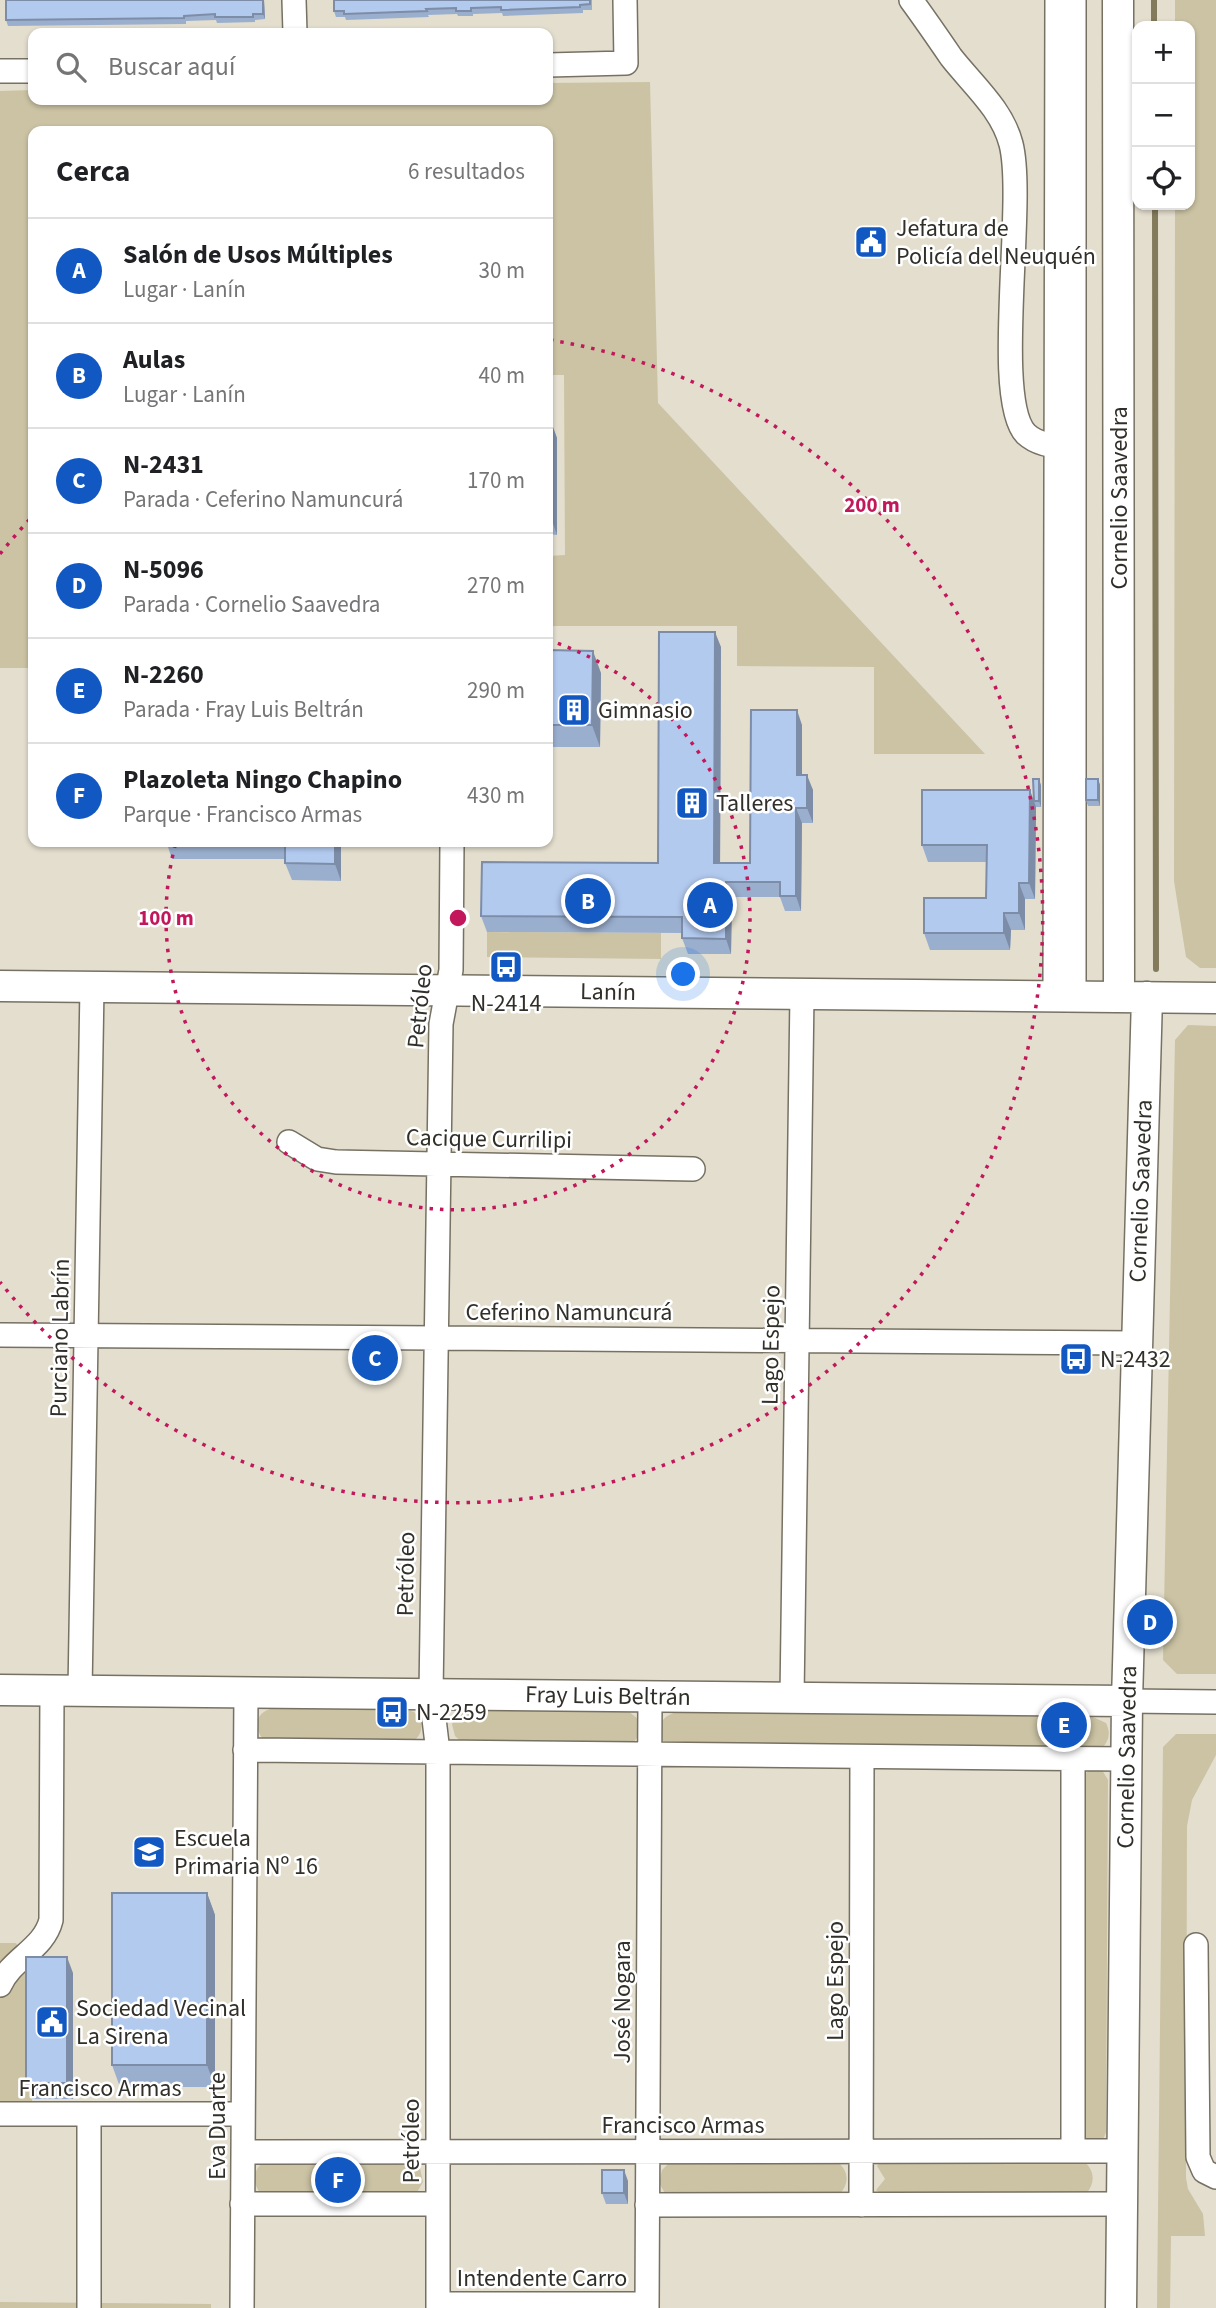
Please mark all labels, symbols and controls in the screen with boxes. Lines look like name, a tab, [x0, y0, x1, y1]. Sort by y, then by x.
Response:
map controls	[1132, 21, 1195, 210]
button: +	[1132, 21, 1195, 84]
search box	[28, 28, 553, 105]
icon: search	[52, 48, 90, 86]
text: Buscar aquí	[108, 48, 235, 85]
button: −	[1132, 84, 1195, 147]
button: locate	[1132, 147, 1195, 210]
text: Cerca	[56, 150, 130, 193]
text: 6 resultados	[408, 155, 525, 188]
place label: Jefatura de Policía del Neuquén	[896, 211, 1096, 274]
public building icon: Jefatura de Policía del Neuquén	[852, 223, 890, 261]
text: Salón de Usos Múltiples	[123, 236, 393, 273]
text: A	[72, 254, 86, 287]
text: 30 m	[478, 254, 525, 287]
text: Lugar · Lanín	[123, 273, 246, 306]
text: Aulas	[123, 341, 185, 378]
text: B	[72, 359, 86, 392]
text: 40 m	[478, 359, 525, 392]
text: Lugar · Lanín	[123, 378, 246, 411]
street label: Cornelio Saavedra	[1102, 406, 1137, 590]
text: N-2431	[123, 446, 204, 483]
text: C	[72, 464, 86, 497]
text: 170 m	[467, 464, 525, 497]
text: Parada · Ceferino Namuncurá	[123, 483, 403, 516]
text: 200 m	[844, 490, 900, 520]
text: N-5096	[123, 551, 204, 588]
text: D	[72, 569, 86, 602]
text: 270 m	[467, 569, 525, 602]
text: Parada · Cornelio Saavedra	[123, 588, 380, 621]
text: N-2260	[123, 656, 204, 693]
text: E	[73, 674, 85, 707]
text: 290 m	[467, 674, 525, 707]
building icon: Gimnasio	[555, 691, 593, 729]
text: Parada · Fray Luis Beltrán	[123, 693, 364, 726]
place label: Gimnasio	[598, 693, 693, 728]
text: Plazoleta Ningo Chapino	[123, 761, 402, 798]
text: F	[73, 779, 85, 812]
text: 430 m	[467, 779, 525, 812]
building icon: Talleres	[673, 784, 711, 822]
place label: Talleres	[716, 786, 793, 821]
text: Parque · Francisco Armas	[123, 798, 362, 831]
pin: B	[565, 875, 611, 927]
pin: A	[687, 879, 733, 931]
text: 100 m	[138, 903, 194, 933]
centre of rings	[446, 906, 470, 930]
bus stop icon: N-2414	[487, 948, 525, 986]
your location	[666, 957, 700, 991]
street label: Petróleo	[398, 962, 442, 1050]
street label: Lanín	[580, 974, 636, 1010]
place label: N-2414	[471, 986, 541, 1021]
street label: Cornelio Saavedra	[1120, 1099, 1162, 1283]
street label: Cacique Currilipi	[406, 1120, 572, 1158]
street label: Purciano Labrín	[41, 1258, 79, 1418]
street label: Lago Espejo	[752, 1285, 790, 1405]
street label: Ceferino Namuncurá	[466, 1295, 672, 1330]
pin: C	[352, 1332, 398, 1384]
bus stop icon: N-2432	[1057, 1340, 1095, 1378]
place label: N-2432	[1100, 1342, 1171, 1377]
street label: Petróleo	[388, 1531, 424, 1617]
pin: D	[1127, 1596, 1173, 1648]
street label: Cornelio Saavedra	[1108, 1665, 1146, 1849]
street label: Fray Luis Beltrán	[525, 1677, 691, 1715]
bus stop icon: N-2259	[373, 1693, 411, 1731]
place label: N-2259	[416, 1695, 487, 1730]
pin: E	[1041, 1699, 1087, 1751]
place label: Escuela Primaria Nº 16	[174, 1821, 318, 1884]
school or university icon: Escuela Primaria Nº 16	[130, 1833, 168, 1871]
street label: Lago Espejo	[818, 1921, 853, 2041]
street label: José Nogara	[605, 1940, 640, 2064]
place label: Sociedad Vecinal La Sirena	[76, 1991, 246, 2054]
public building icon: Sociedad Vecinal La Sirena	[33, 2003, 71, 2041]
street label: Francisco Armas	[19, 2071, 181, 2106]
street label: Eva Duarte	[200, 2072, 235, 2180]
street label: Petróleo	[394, 2099, 429, 2183]
street label: Francisco Armas	[602, 2108, 764, 2143]
pin: F	[315, 2154, 361, 2206]
street label: Intendente Carro	[457, 2261, 627, 2296]

